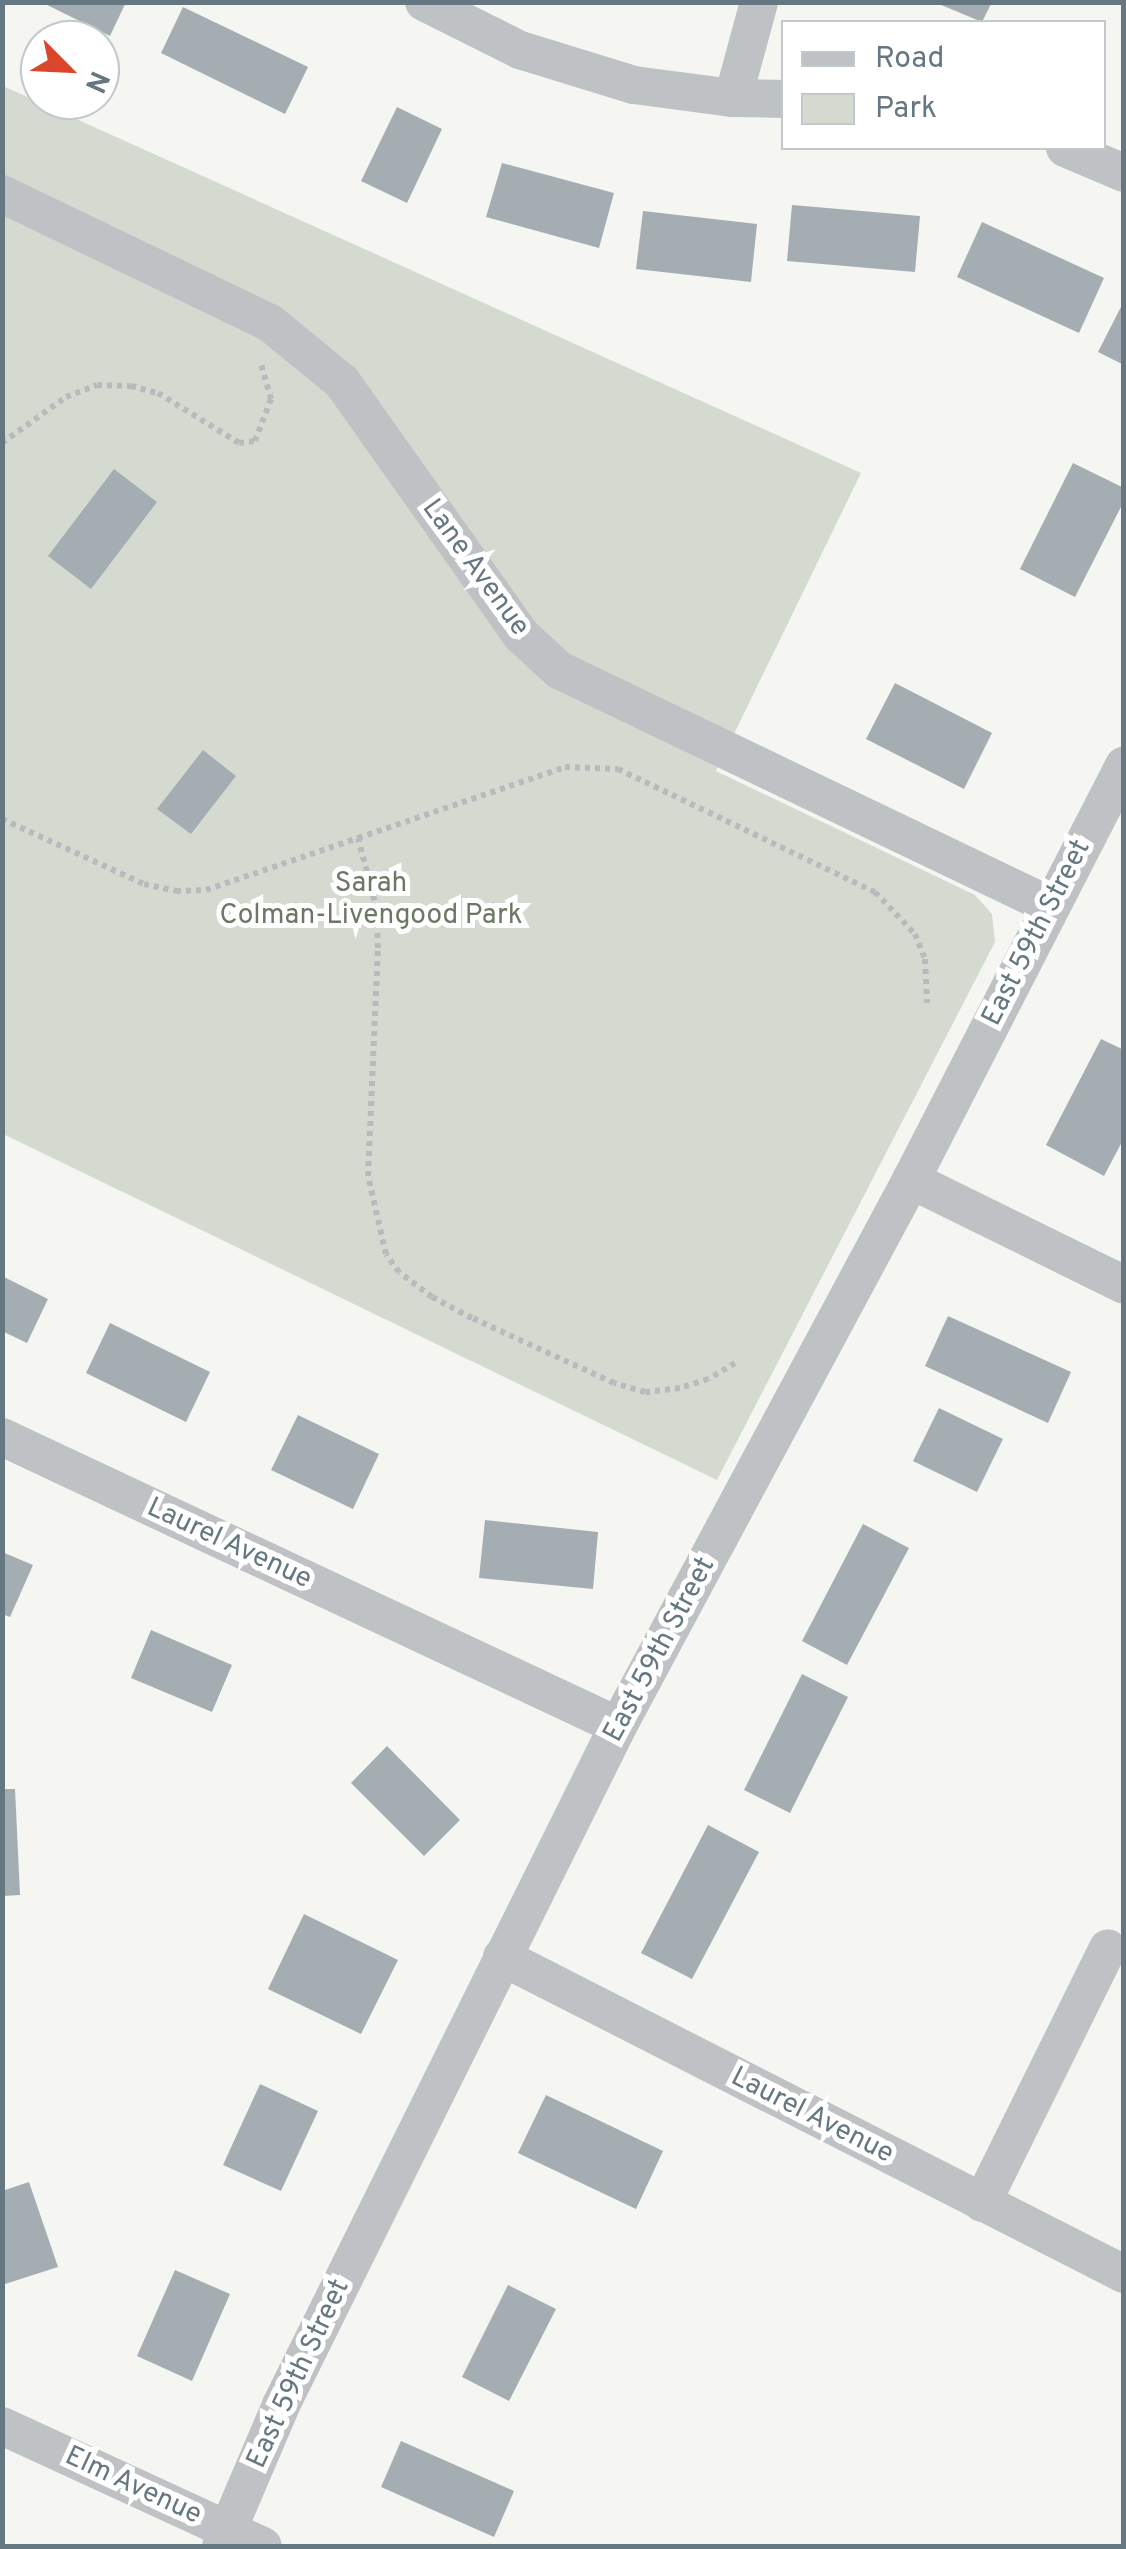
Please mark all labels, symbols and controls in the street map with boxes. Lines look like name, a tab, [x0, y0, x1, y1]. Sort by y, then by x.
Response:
north arrow	[20, 20, 120, 120]
legend	[781, 20, 1106, 150]
text: Road	[875, 41, 944, 78]
text: N	[75, 65, 116, 98]
text: Park	[875, 91, 937, 128]
street label: Lane Avenue	[414, 493, 536, 643]
street label: East 59th Street	[976, 834, 1098, 1032]
park label: Sarah Colman-Livengood Park	[219, 867, 523, 933]
street label: Laurel Avenue	[141, 1491, 317, 1597]
street label: East 59th Street	[597, 1552, 723, 1748]
street label: Laurel Avenue	[725, 2060, 899, 2172]
street label: East 59th Street	[241, 2274, 357, 2474]
street label: Elm Avenue	[59, 2439, 207, 2533]

